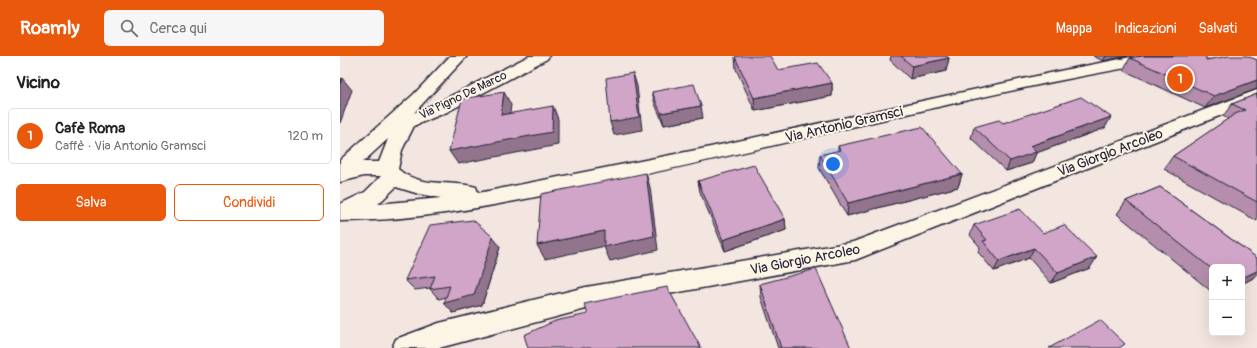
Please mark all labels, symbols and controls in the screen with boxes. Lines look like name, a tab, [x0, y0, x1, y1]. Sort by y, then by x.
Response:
search box	[104, 10, 384, 46]
text: Roamly	[20, 16, 80, 40]
icon: search	[118, 17, 140, 39]
text: Cerca qui	[150, 19, 207, 38]
text: Mappa	[1056, 20, 1092, 37]
text: Indicazioni	[1114, 20, 1176, 37]
text: Salvati	[1198, 20, 1237, 37]
pin: 1	[1167, 64, 1193, 94]
street label: Via Pigno De Marco	[417, 68, 510, 123]
text: Vicino	[16, 72, 60, 93]
street label: Via Antonio Gramsci	[784, 103, 905, 146]
text: Cafè Roma	[55, 119, 125, 138]
street label: Via Giorgio Arcoleo	[1055, 124, 1166, 180]
text: 1	[27, 128, 33, 144]
text: 120 m	[287, 128, 323, 144]
text: Caffè · Via Antonio Gramsci	[55, 138, 206, 154]
your location	[823, 154, 843, 174]
button: Salva	[16, 184, 166, 221]
button: Condividi	[174, 184, 324, 221]
street label: Via Giorgio Arcoleo	[749, 240, 862, 278]
map controls	[1209, 264, 1245, 336]
button: +	[1209, 264, 1245, 300]
button: −	[1209, 300, 1245, 336]

